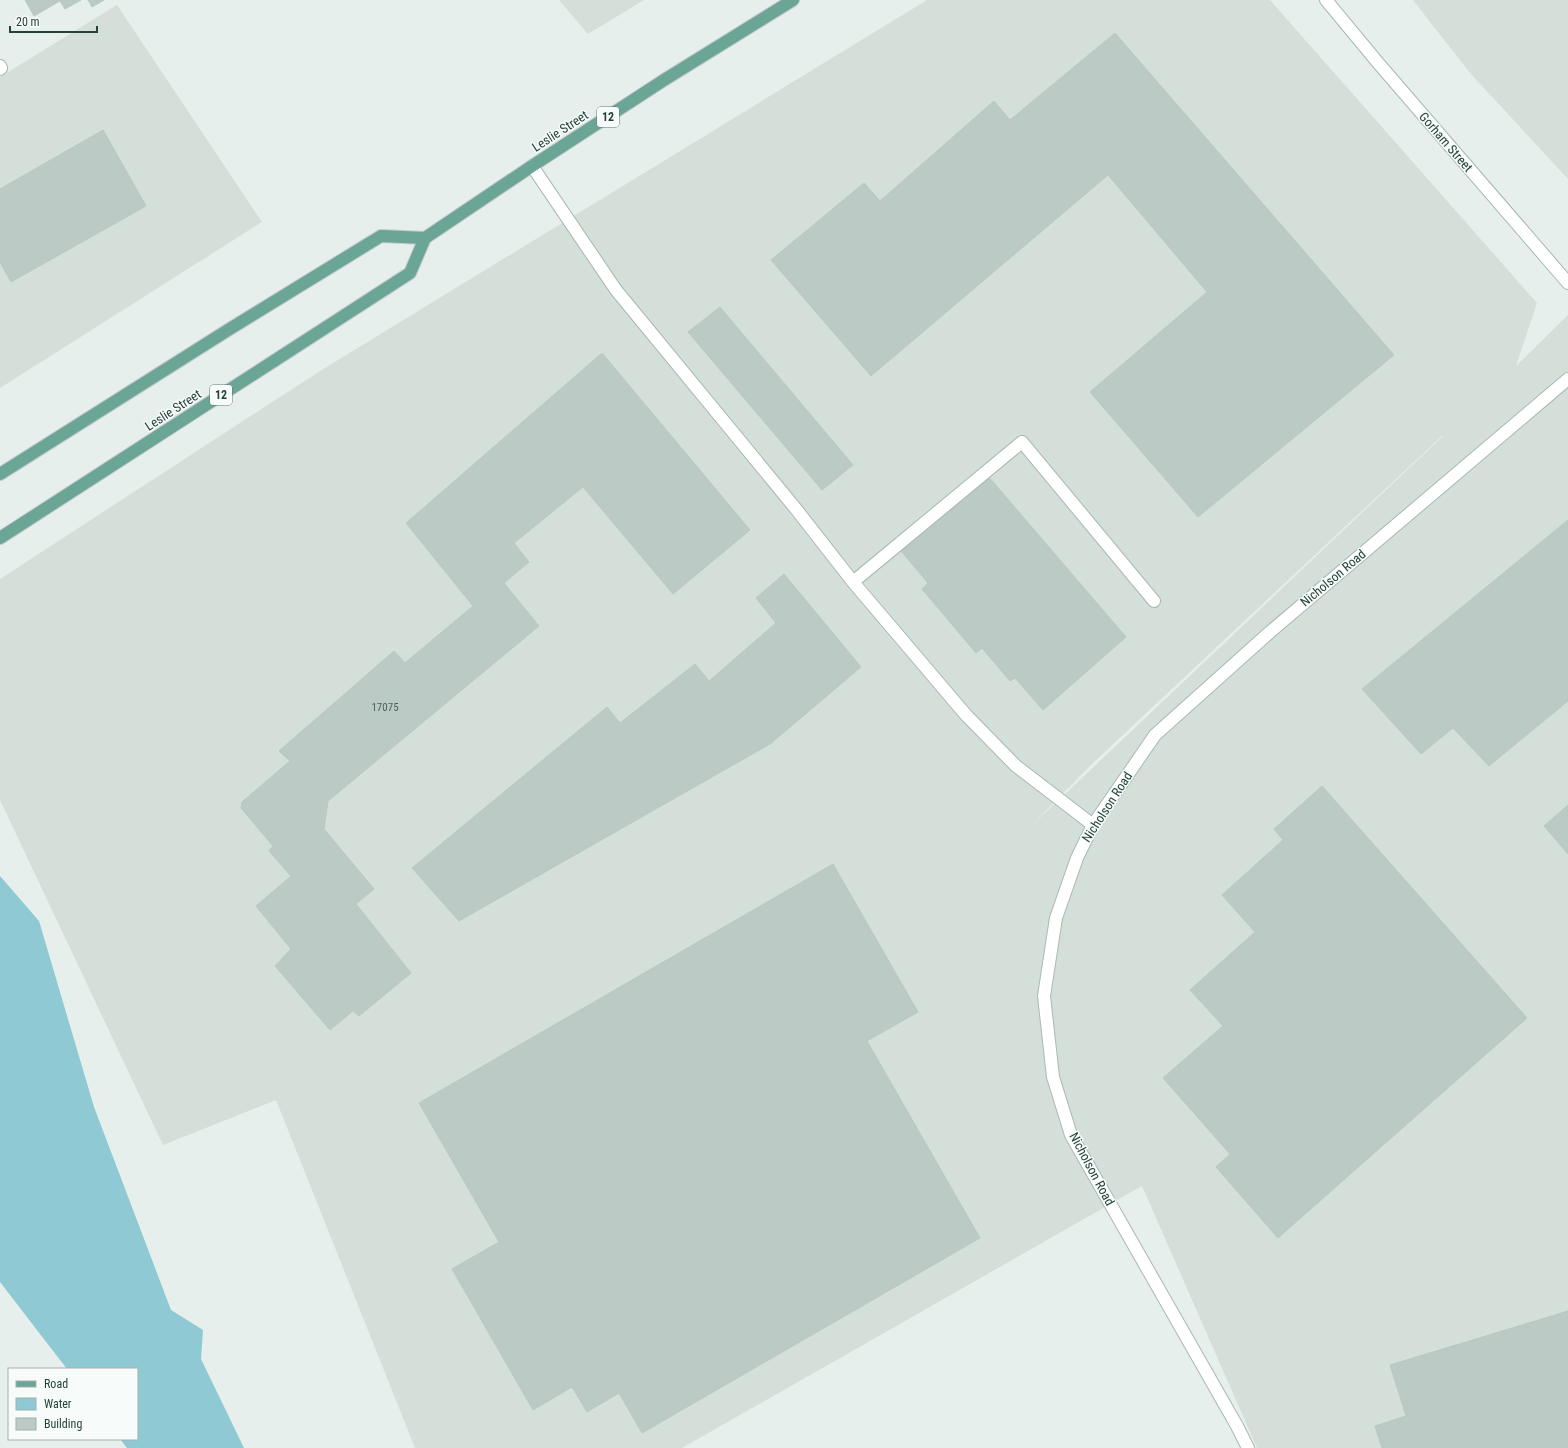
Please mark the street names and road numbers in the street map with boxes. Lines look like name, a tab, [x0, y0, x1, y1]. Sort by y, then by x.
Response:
street label: Leslie Street	[529, 107, 591, 155]
road number: 12	[597, 107, 619, 127]
street label: Gorham Street	[1416, 109, 1476, 175]
road number: 12	[210, 385, 232, 405]
street label: Leslie Street	[142, 386, 204, 434]
street label: Nicholson Road	[1297, 546, 1369, 610]
street label: Nicholson Road	[1079, 769, 1135, 845]
street label: Nicholson Road	[1066, 1130, 1118, 1208]

